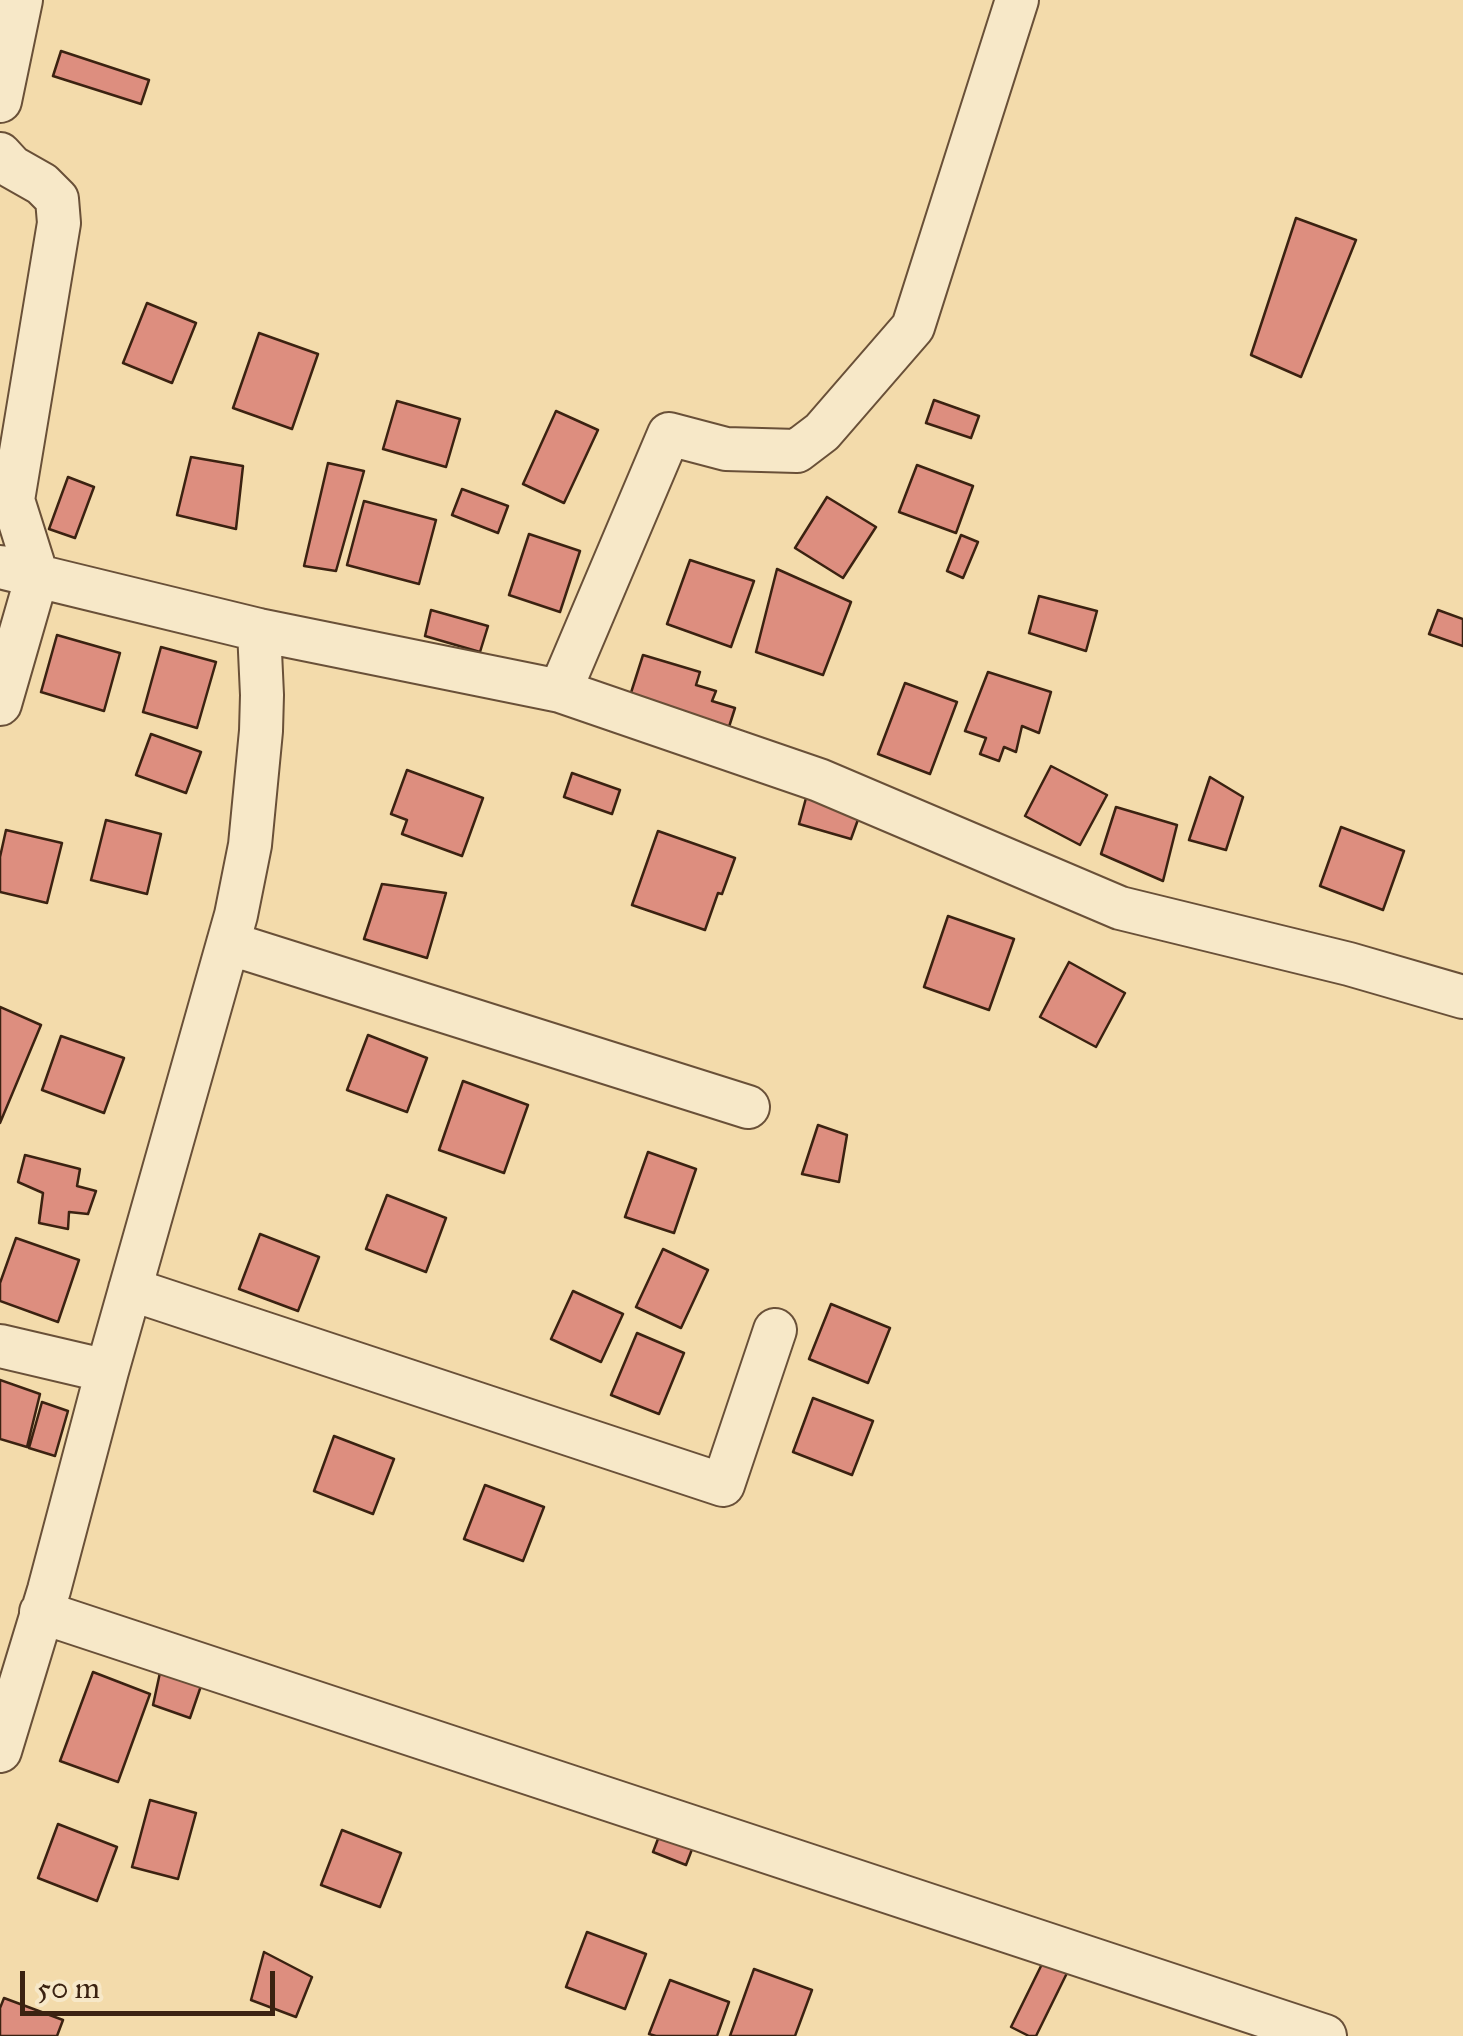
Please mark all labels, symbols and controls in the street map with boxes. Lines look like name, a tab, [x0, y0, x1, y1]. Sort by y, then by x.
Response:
scale bar	[25, 1951, 280, 2013]
text: 50 m	[37, 1970, 100, 2006]

